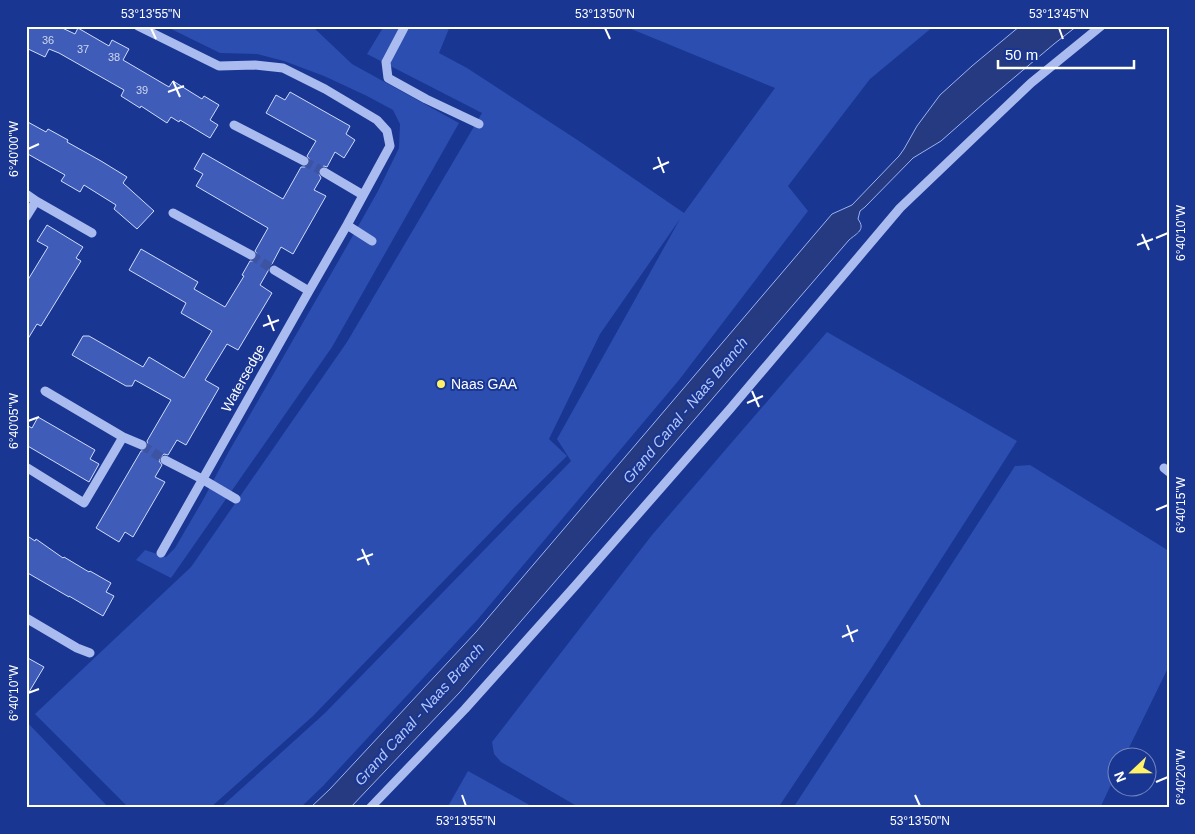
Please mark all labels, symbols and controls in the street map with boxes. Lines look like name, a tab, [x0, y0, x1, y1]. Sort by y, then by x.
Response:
text: 53°13'55"N	[121, 7, 181, 21]
text: 53°13'50"N	[575, 7, 635, 21]
text: 53°13'45"N	[1029, 7, 1089, 21]
house number: 36	[42, 34, 54, 46]
scale bar	[998, 38, 1134, 70]
house number: 37	[77, 43, 89, 55]
text: 50 m	[1005, 46, 1038, 63]
house number: 38	[108, 51, 120, 63]
house number: 39	[136, 84, 148, 96]
text: 6°40'00"W	[7, 120, 21, 177]
text: 6°40'10"W	[1174, 204, 1188, 261]
water label: Grand Canal - Naas Branch	[619, 334, 751, 486]
street label: Watersedge	[218, 341, 268, 415]
place label: Naas GAA	[451, 376, 518, 392]
marker: Naas GAA	[435, 378, 447, 390]
text: 6°40'05"W	[7, 392, 21, 449]
text: 6°40'15"W	[1174, 476, 1188, 533]
water label: Grand Canal - Naas Branch	[351, 640, 487, 788]
text: 6°40'10"W	[7, 664, 21, 721]
north arrow	[1108, 746, 1158, 796]
text: 6°40'20"W	[1174, 748, 1188, 805]
text: N	[1111, 769, 1129, 785]
text: 53°13'55"N	[436, 814, 496, 828]
text: 53°13'50"N	[890, 814, 950, 828]

